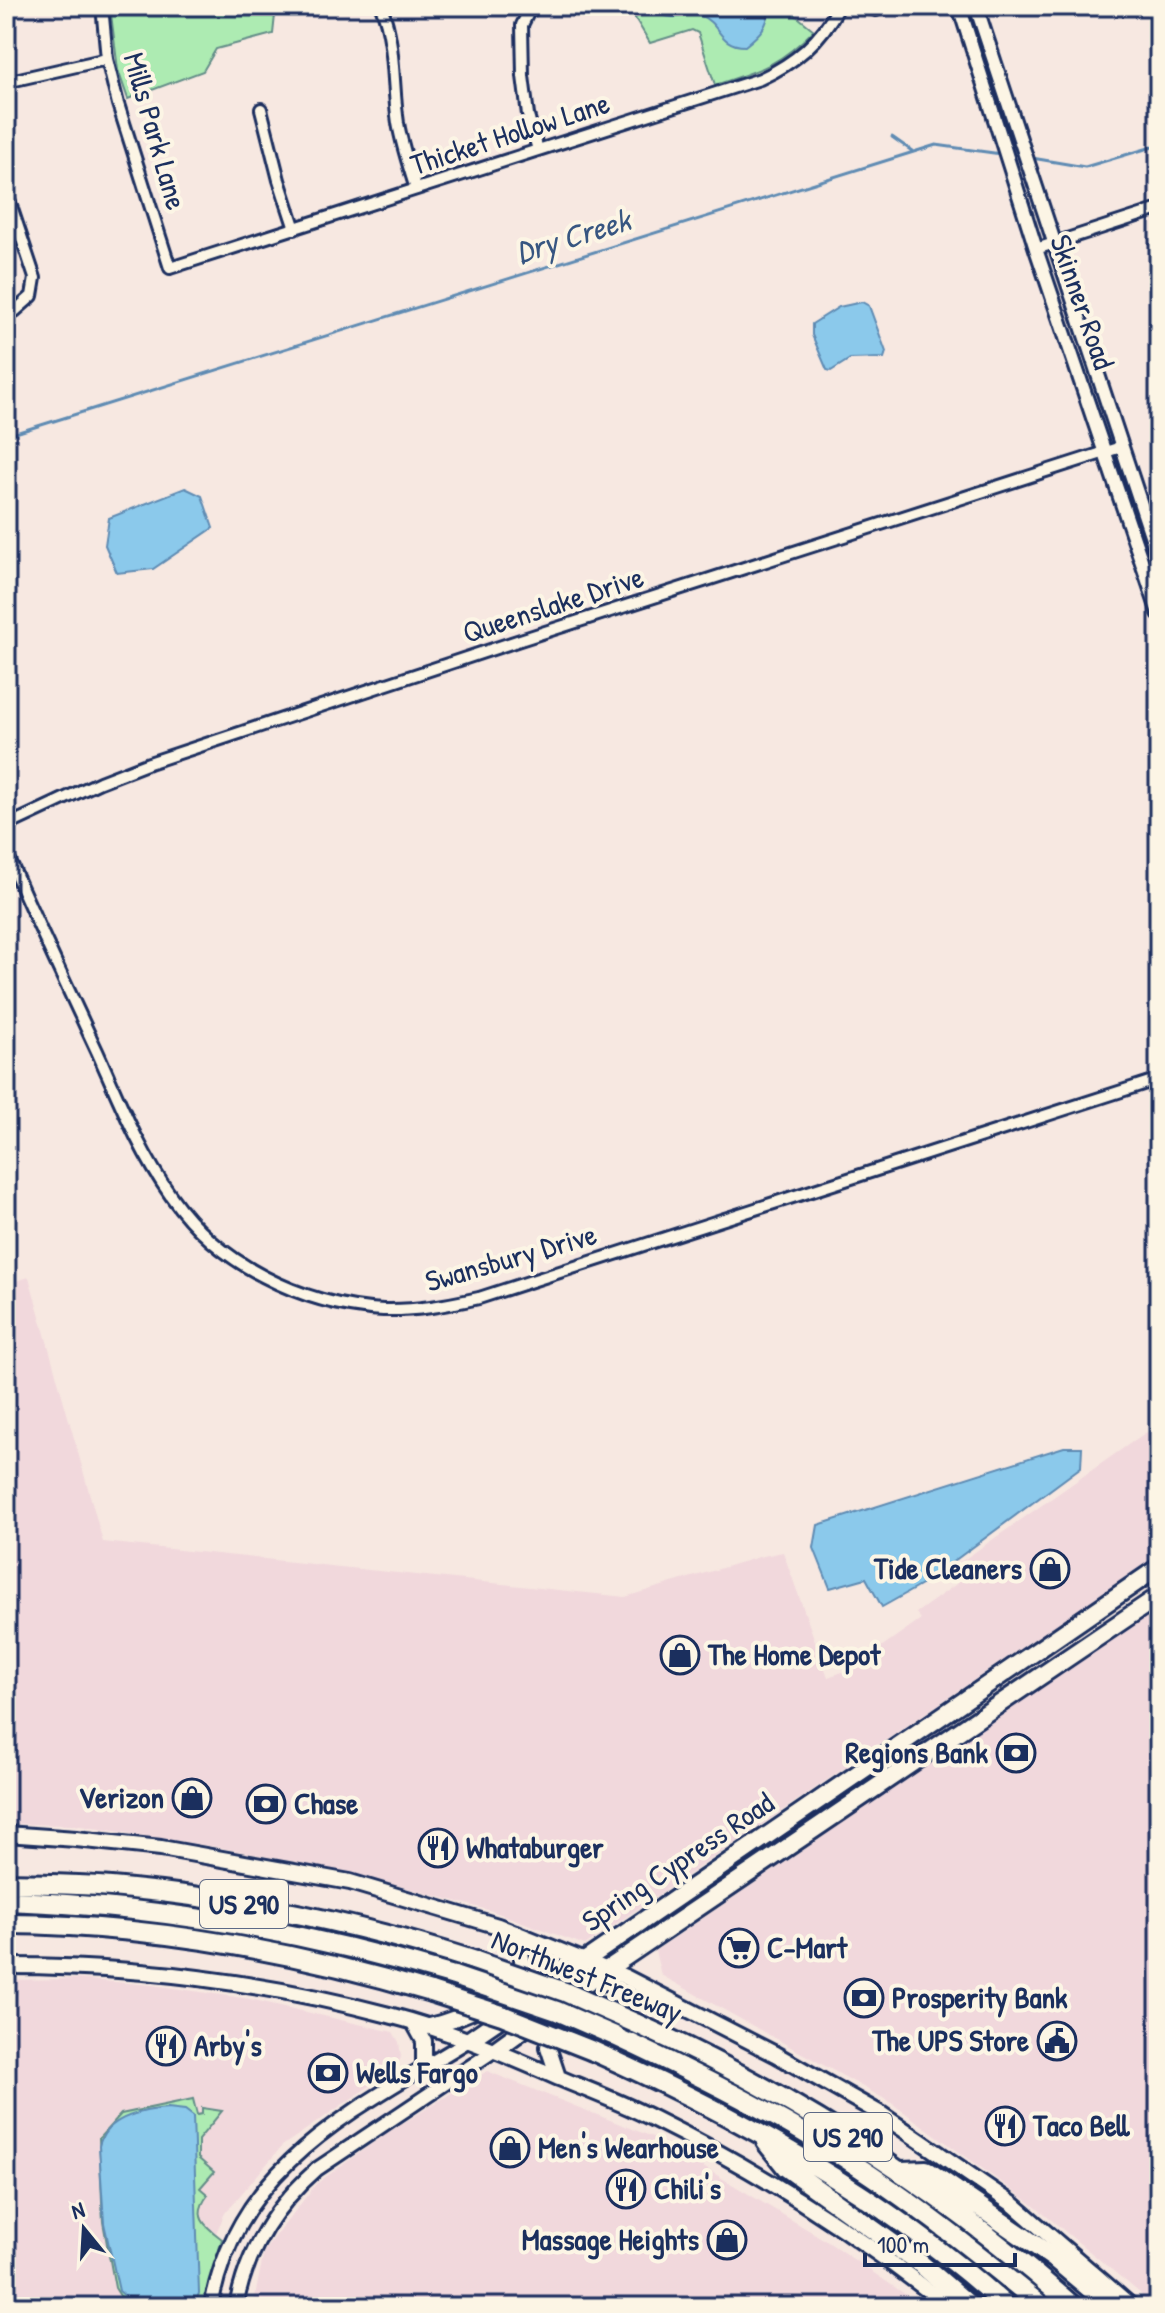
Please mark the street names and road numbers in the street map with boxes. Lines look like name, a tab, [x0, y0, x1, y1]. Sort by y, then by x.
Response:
street label: Mills Park Lane	[114, 48, 197, 214]
street label: Thicket Hollow Lane	[405, 82, 614, 184]
street label: Skinner Road	[1041, 229, 1125, 374]
street label: Queenslake Drive	[457, 556, 648, 652]
street label: Swansbury Drive	[420, 1213, 601, 1301]
street label: Spring Cypress Road	[574, 1782, 781, 1940]
road number: US 290	[200, 1880, 288, 1928]
street label: Northwest Freeway	[486, 1919, 689, 2031]
road number: US 290	[804, 2113, 892, 2161]

